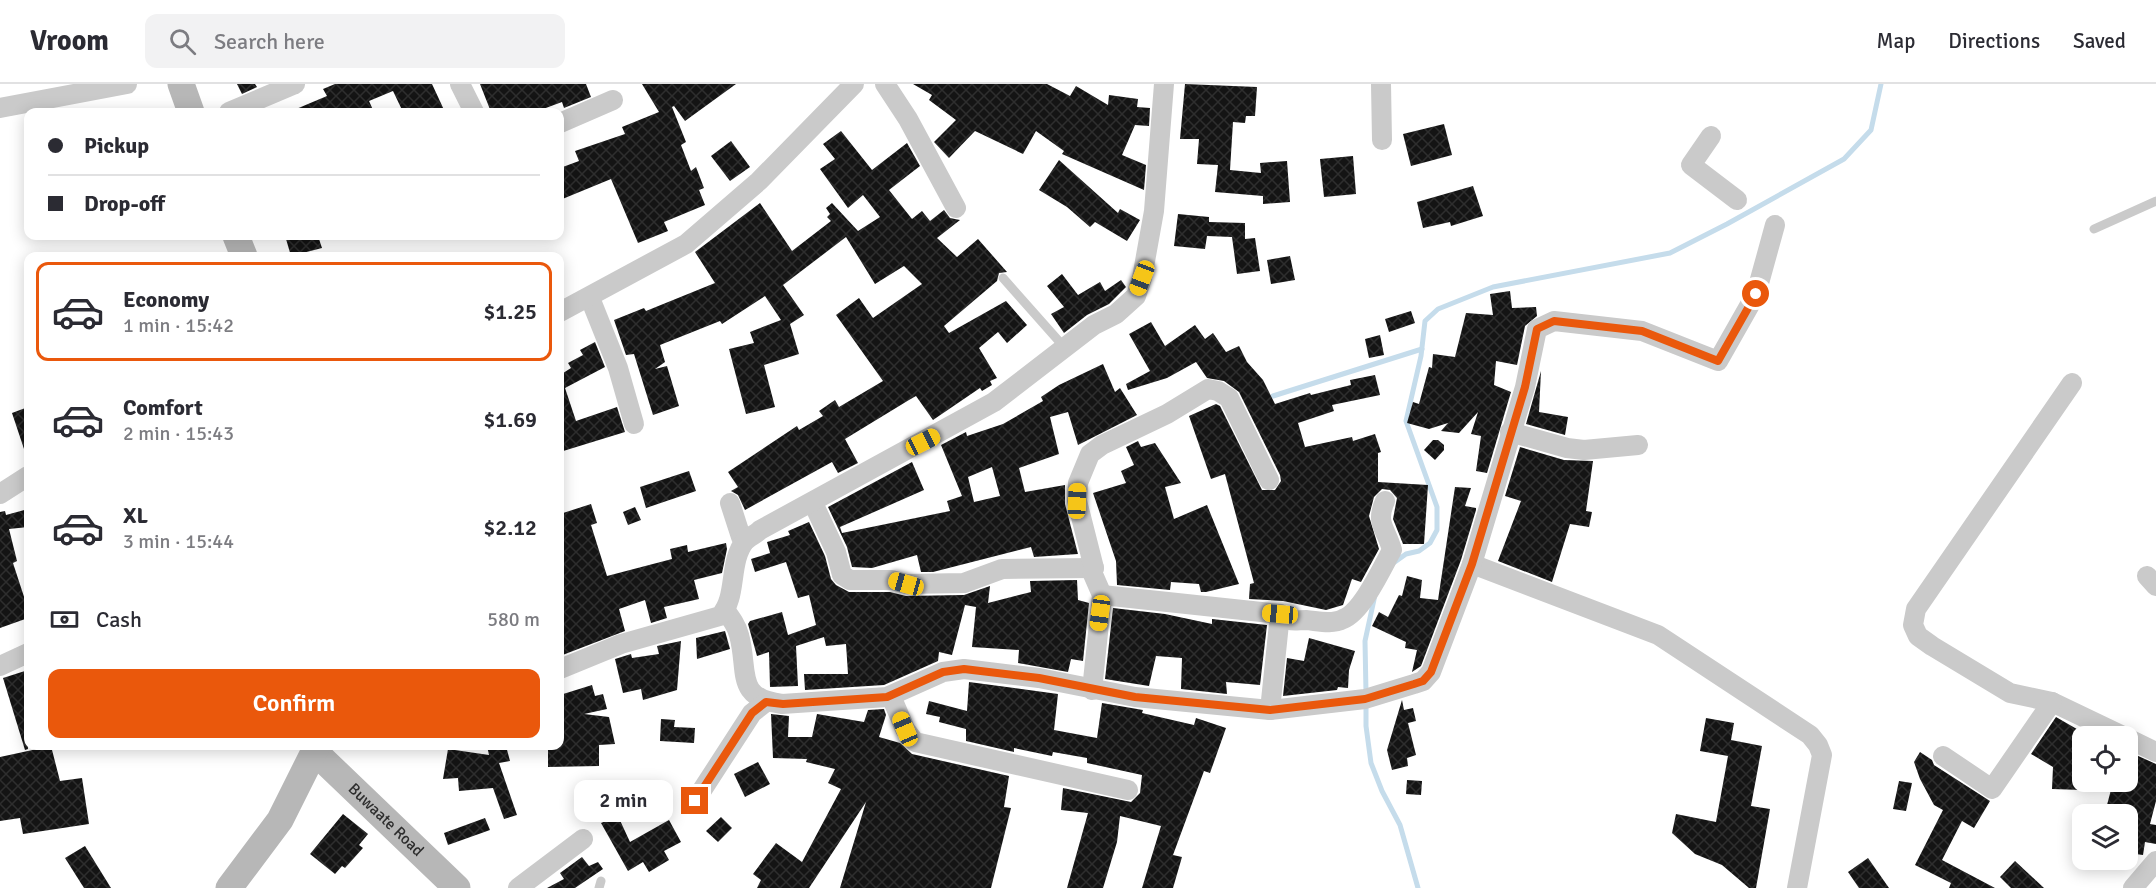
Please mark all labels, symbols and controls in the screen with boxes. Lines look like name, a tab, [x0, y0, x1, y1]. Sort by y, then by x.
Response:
search box	[145, 14, 565, 68]
text: Vroom	[30, 24, 109, 58]
icon: search	[166, 25, 199, 58]
text: Search here	[214, 28, 325, 55]
text: Map	[1877, 28, 1915, 54]
text: Directions	[1948, 28, 2040, 54]
text: Saved	[2073, 28, 2126, 54]
text: Pickup	[84, 132, 149, 159]
text: Drop-off	[84, 190, 165, 217]
car	[1127, 258, 1157, 298]
route start	[1742, 280, 1769, 307]
icon: car	[51, 285, 105, 339]
text: Economy	[123, 286, 209, 313]
text: $1.25	[483, 298, 537, 325]
text: 1 min · 15:42	[123, 313, 234, 338]
icon: car	[51, 393, 105, 447]
text: Comfort	[123, 394, 203, 421]
text: $1.69	[483, 406, 537, 433]
text: 2 min · 15:43	[123, 421, 234, 446]
car	[903, 426, 943, 458]
car	[1067, 483, 1087, 519]
icon: car	[51, 501, 105, 555]
text: XL	[123, 502, 148, 529]
text: $2.12	[483, 514, 537, 541]
text: 3 min · 15:44	[123, 529, 234, 554]
car	[886, 570, 926, 598]
car	[1089, 594, 1111, 632]
icon: cash	[48, 603, 81, 636]
car	[1261, 603, 1299, 625]
text: Cash	[96, 606, 142, 633]
text: 580 m	[487, 607, 540, 632]
button: Confirm	[48, 669, 540, 738]
car	[890, 709, 920, 749]
map controls	[2072, 726, 2138, 870]
button: locate	[2072, 726, 2138, 792]
street label: Buwaate Road	[344, 779, 428, 861]
callout: 2 min	[575, 780, 674, 822]
route end	[681, 787, 708, 814]
text: 2 min	[600, 788, 647, 813]
button: layers	[2072, 804, 2138, 870]

